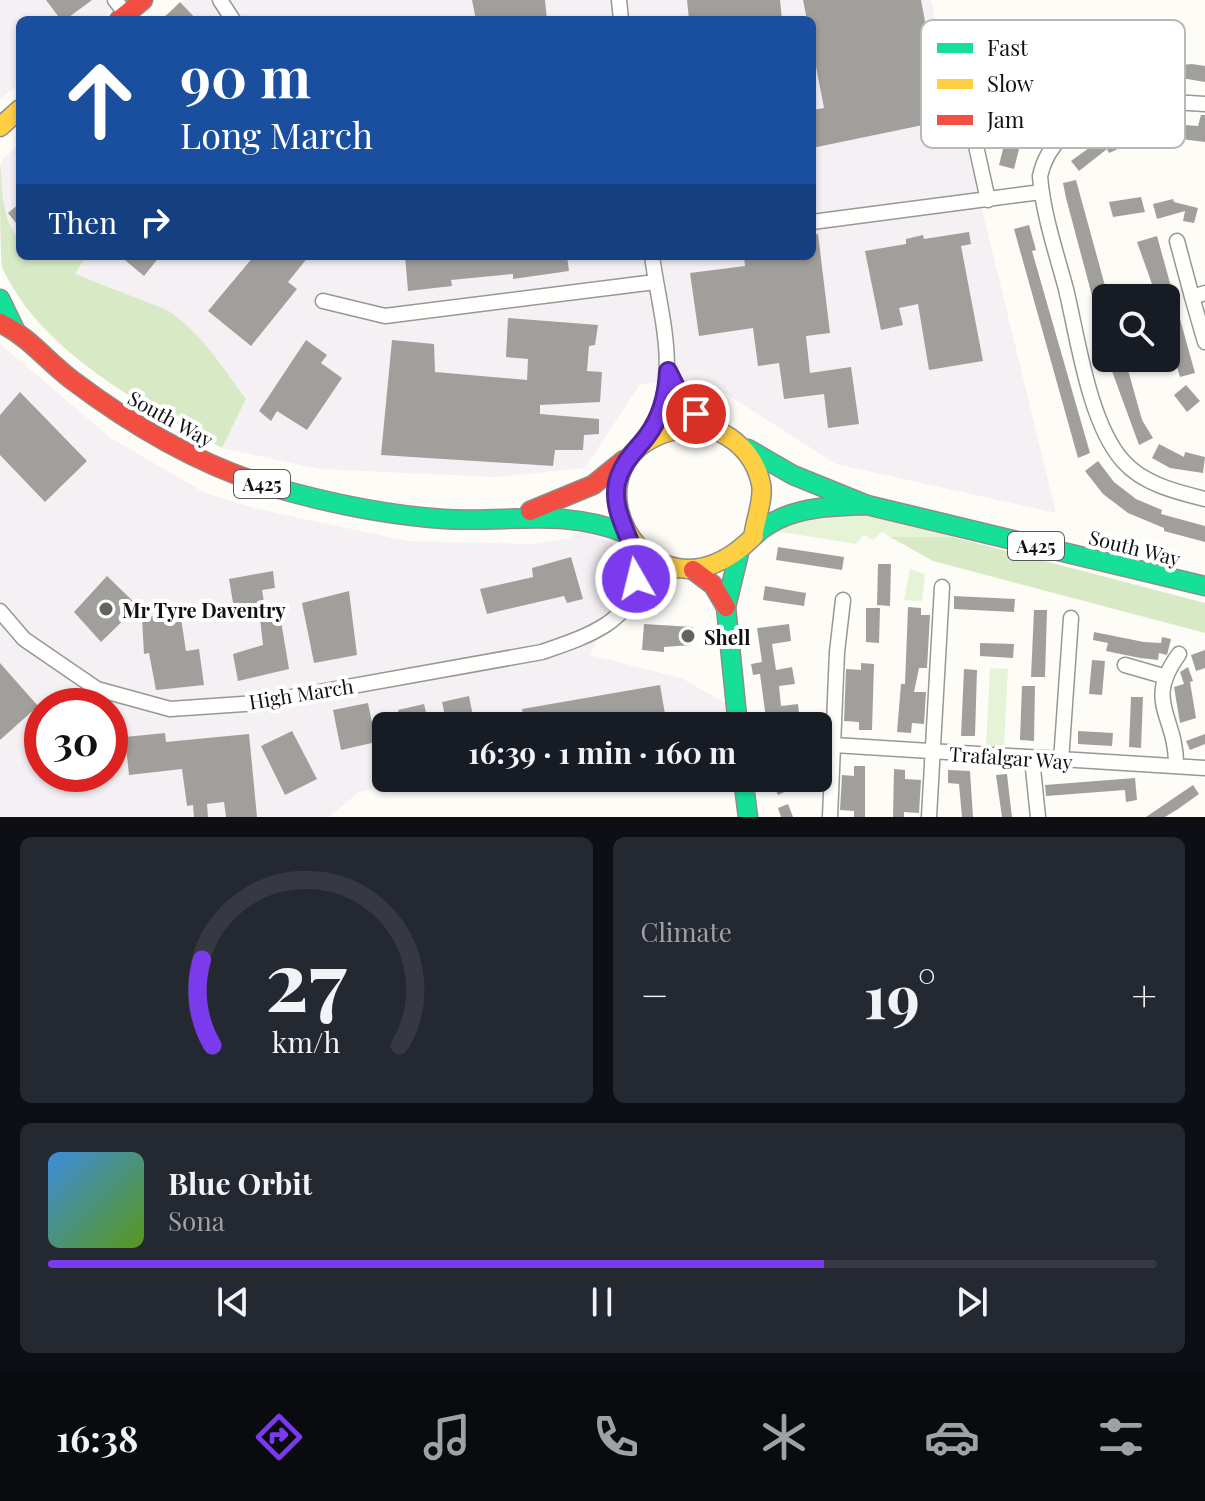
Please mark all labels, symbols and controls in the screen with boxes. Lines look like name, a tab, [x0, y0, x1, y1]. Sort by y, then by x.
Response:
legend	[921, 20, 1185, 148]
text: Fast	[987, 32, 1029, 62]
text: 90 m	[180, 38, 311, 113]
icon: ahead	[48, 48, 152, 152]
text: Slow	[987, 68, 1034, 98]
text: Jam	[986, 104, 1025, 134]
text: Long March	[180, 110, 373, 158]
icon: right	[133, 200, 177, 244]
text: Then	[48, 202, 117, 242]
map controls	[1092, 284, 1180, 372]
button: search	[1092, 284, 1180, 372]
pin	[662, 380, 730, 448]
street label: South Way	[124, 384, 218, 452]
icon: arrive	[674, 392, 718, 436]
road number: A425	[234, 470, 290, 498]
street label: South Way	[1086, 523, 1184, 571]
road number: A425	[1008, 532, 1064, 560]
position arrow	[594, 537, 678, 621]
place label: Mr Tyre Daventry	[122, 596, 286, 623]
marker: Mr Tyre Daventry	[97, 600, 115, 618]
place label: Shell	[704, 623, 750, 650]
marker: Shell	[679, 627, 697, 645]
street label: High March	[247, 671, 355, 715]
speed limit sign: 30	[24, 688, 128, 792]
text: 16:39 · 1 min · 160 m	[468, 732, 736, 772]
street label: Trafalgar Way	[948, 739, 1074, 775]
text: Climate	[641, 914, 732, 949]
text: 27	[266, 922, 347, 1033]
text: 19°	[864, 954, 936, 1034]
text: −	[641, 964, 669, 1023]
text: +	[1131, 964, 1157, 1023]
text: km/h	[272, 1022, 341, 1060]
text: Blue Orbit	[168, 1163, 312, 1203]
text: Sona	[168, 1203, 225, 1238]
icon: previous	[211, 1280, 255, 1324]
icon: pause	[580, 1280, 624, 1324]
icon: next	[950, 1280, 994, 1324]
icon: directions	[251, 1409, 307, 1465]
icon: music	[419, 1409, 475, 1465]
icon: phone	[588, 1409, 644, 1465]
icon: climate	[756, 1409, 812, 1465]
icon: car	[924, 1409, 980, 1465]
icon: filters	[1093, 1409, 1149, 1465]
text: 16:38	[56, 1413, 138, 1461]

